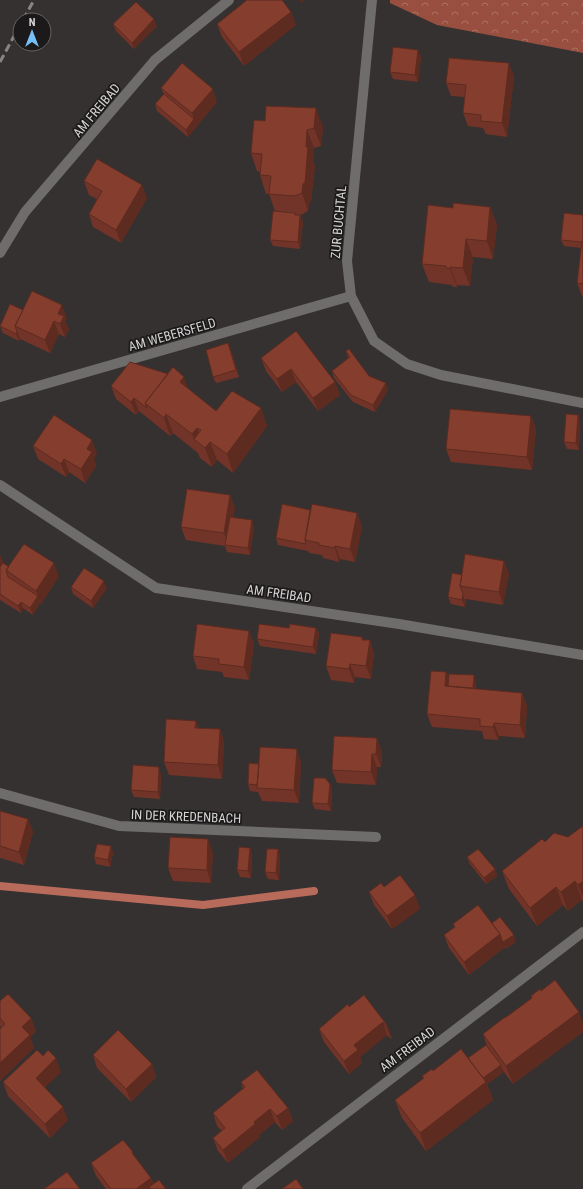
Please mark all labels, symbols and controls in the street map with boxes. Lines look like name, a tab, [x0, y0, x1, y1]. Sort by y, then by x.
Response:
north arrow	[12, 12, 52, 52]
text: N	[29, 16, 36, 29]
street label: AM FREIBAD	[70, 81, 123, 140]
street label: ZUR BUCHTAL	[328, 185, 349, 259]
street label: AM WEBERSFELD	[127, 315, 218, 354]
street label: AM FREIBAD	[246, 582, 312, 605]
street label: IN DER KREDENBACH	[131, 807, 241, 826]
street label: AM FREIBAD	[377, 1024, 438, 1075]

